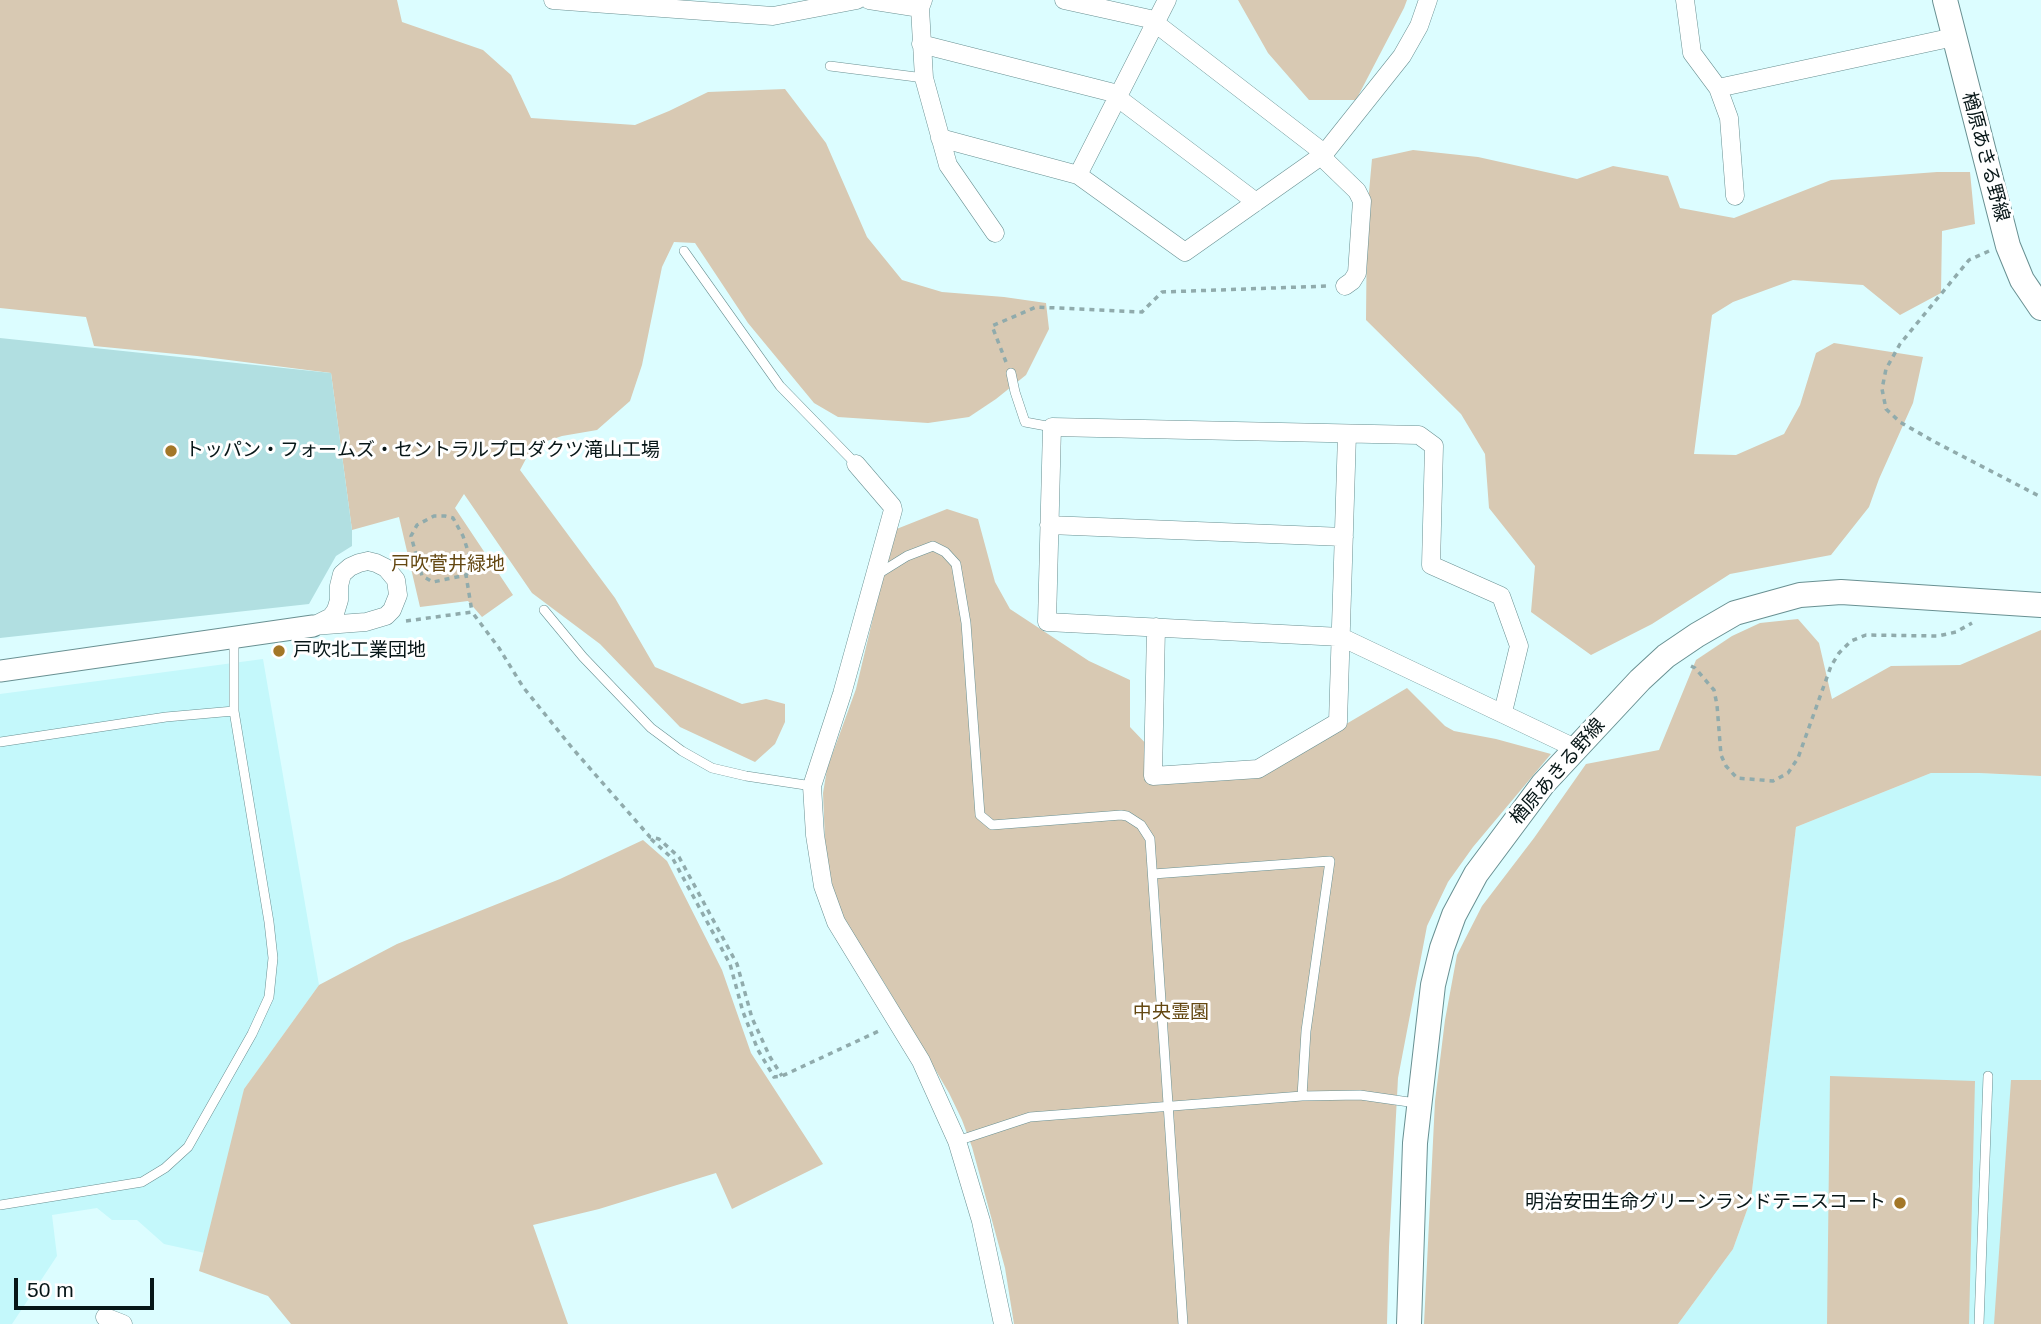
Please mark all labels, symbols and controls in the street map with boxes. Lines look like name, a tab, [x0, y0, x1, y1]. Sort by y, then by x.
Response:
street label: 楢原あきる野線	[1957, 90, 2013, 224]
place label: トッパン・フォームズ・セントラルプロダクツ滝山工場	[185, 440, 660, 462]
marker: トッパン・フォームズ・セントラルプロダクツ滝山工場	[163, 443, 179, 459]
park label: 戸吹菅井緑地	[391, 554, 505, 576]
place label: 戸吹北工業団地	[293, 640, 426, 662]
marker: 戸吹北工業団地	[271, 643, 287, 659]
street label: 楢原あきる野線	[1506, 714, 1610, 830]
park label: 中央霊園	[1133, 1002, 1209, 1024]
place label: 明治安田生命グリーンランドテニスコート	[1525, 1192, 1886, 1214]
marker: 明治安田生命グリーンランドテニスコート	[1892, 1195, 1908, 1211]
scale bar	[18, 1264, 158, 1308]
text: 50 m	[27, 1278, 74, 1301]

